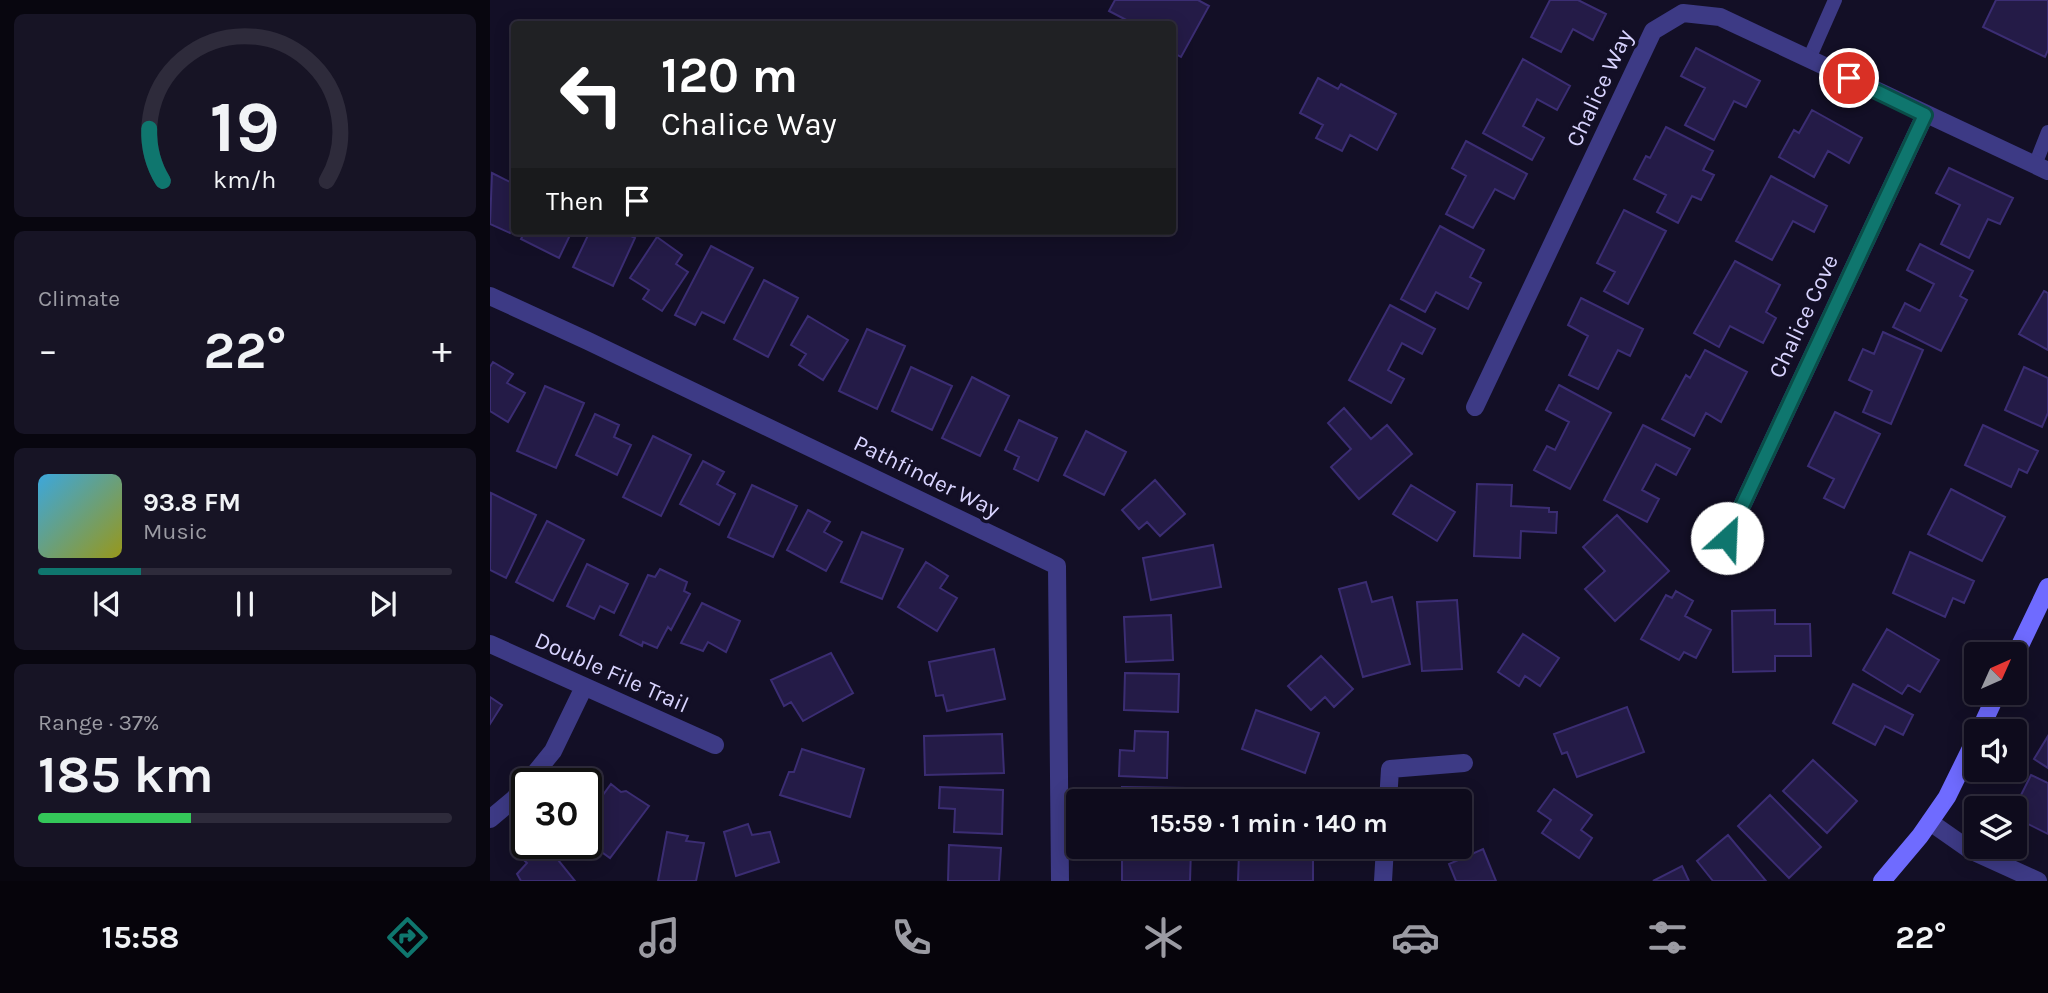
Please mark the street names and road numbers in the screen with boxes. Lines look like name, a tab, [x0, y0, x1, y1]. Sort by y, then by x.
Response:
street label: Chalice Way	[1561, 25, 1638, 151]
street label: Chalice Cove	[1763, 250, 1844, 382]
street label: Pathfinder Way	[849, 429, 1004, 524]
street label: Double File Trail	[531, 626, 693, 718]

